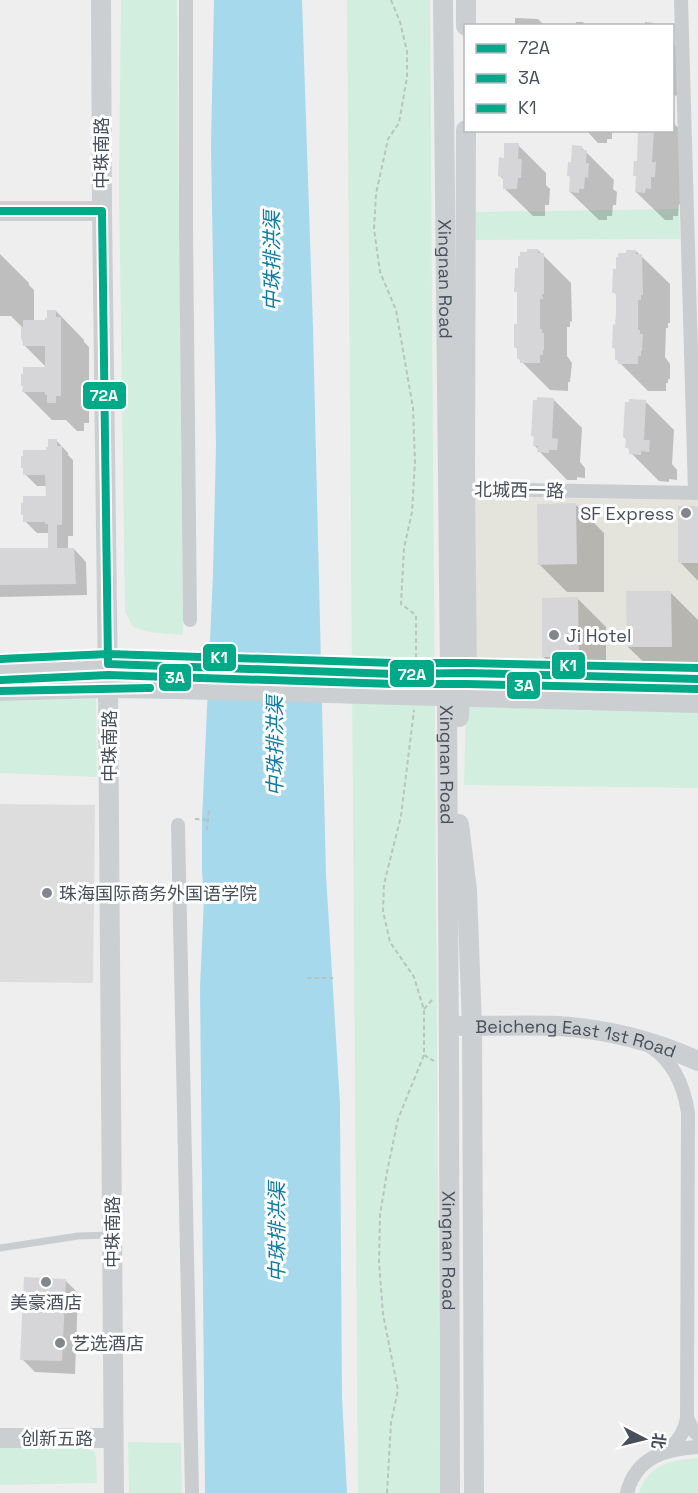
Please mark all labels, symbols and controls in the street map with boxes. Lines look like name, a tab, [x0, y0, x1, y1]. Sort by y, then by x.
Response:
legend	[464, 24, 674, 132]
text: 72A	[518, 36, 550, 59]
text: 3A	[518, 66, 540, 89]
text: K1	[518, 96, 537, 119]
street label: 中珠南路	[90, 117, 113, 189]
water label: 中珠排洪渠	[259, 208, 285, 311]
street label: Xingnan Road	[434, 219, 458, 339]
line badge: 72A	[82, 381, 127, 410]
text: 72A	[90, 385, 118, 406]
street label: 北城西一路	[474, 478, 564, 502]
place label: SF Express	[580, 502, 674, 525]
marker: SF Express	[679, 506, 693, 520]
place label: Ji Hotel	[566, 624, 631, 647]
marker: Ji Hotel	[547, 628, 561, 642]
line badge: K1	[202, 643, 237, 672]
text: K1	[210, 647, 228, 668]
line badge: K1	[551, 651, 586, 680]
text: K1	[559, 655, 577, 676]
line badge: 72A	[389, 659, 435, 688]
line badge: 3A	[158, 663, 192, 692]
text: 72A	[398, 664, 426, 685]
text: 3A	[165, 667, 185, 688]
line badge: 3A	[506, 671, 541, 700]
text: 3A	[514, 675, 534, 696]
water label: 中珠排洪渠	[262, 693, 288, 796]
street label: Xingnan Road	[436, 705, 459, 825]
street label: 中珠南路	[98, 710, 121, 782]
place label: 珠海国际商务外国语学院	[59, 882, 257, 905]
marker: 珠海国际商务外国语学院	[40, 886, 54, 900]
street label: Beicheng East 1st Road	[475, 1014, 679, 1062]
water label: 中珠排洪渠	[264, 1179, 290, 1282]
street label: Xingnan Road	[438, 1191, 461, 1311]
street label: 中珠南路	[101, 1196, 124, 1268]
marker: 美豪酒店	[39, 1275, 53, 1289]
place label: 美豪酒店	[10, 1291, 82, 1314]
place label: 艺选酒店	[72, 1332, 144, 1355]
marker: 艺选酒店	[53, 1336, 67, 1350]
north arrow	[614, 1409, 674, 1469]
street label: 创新五路	[21, 1427, 93, 1450]
text: 北	[647, 1432, 670, 1450]

